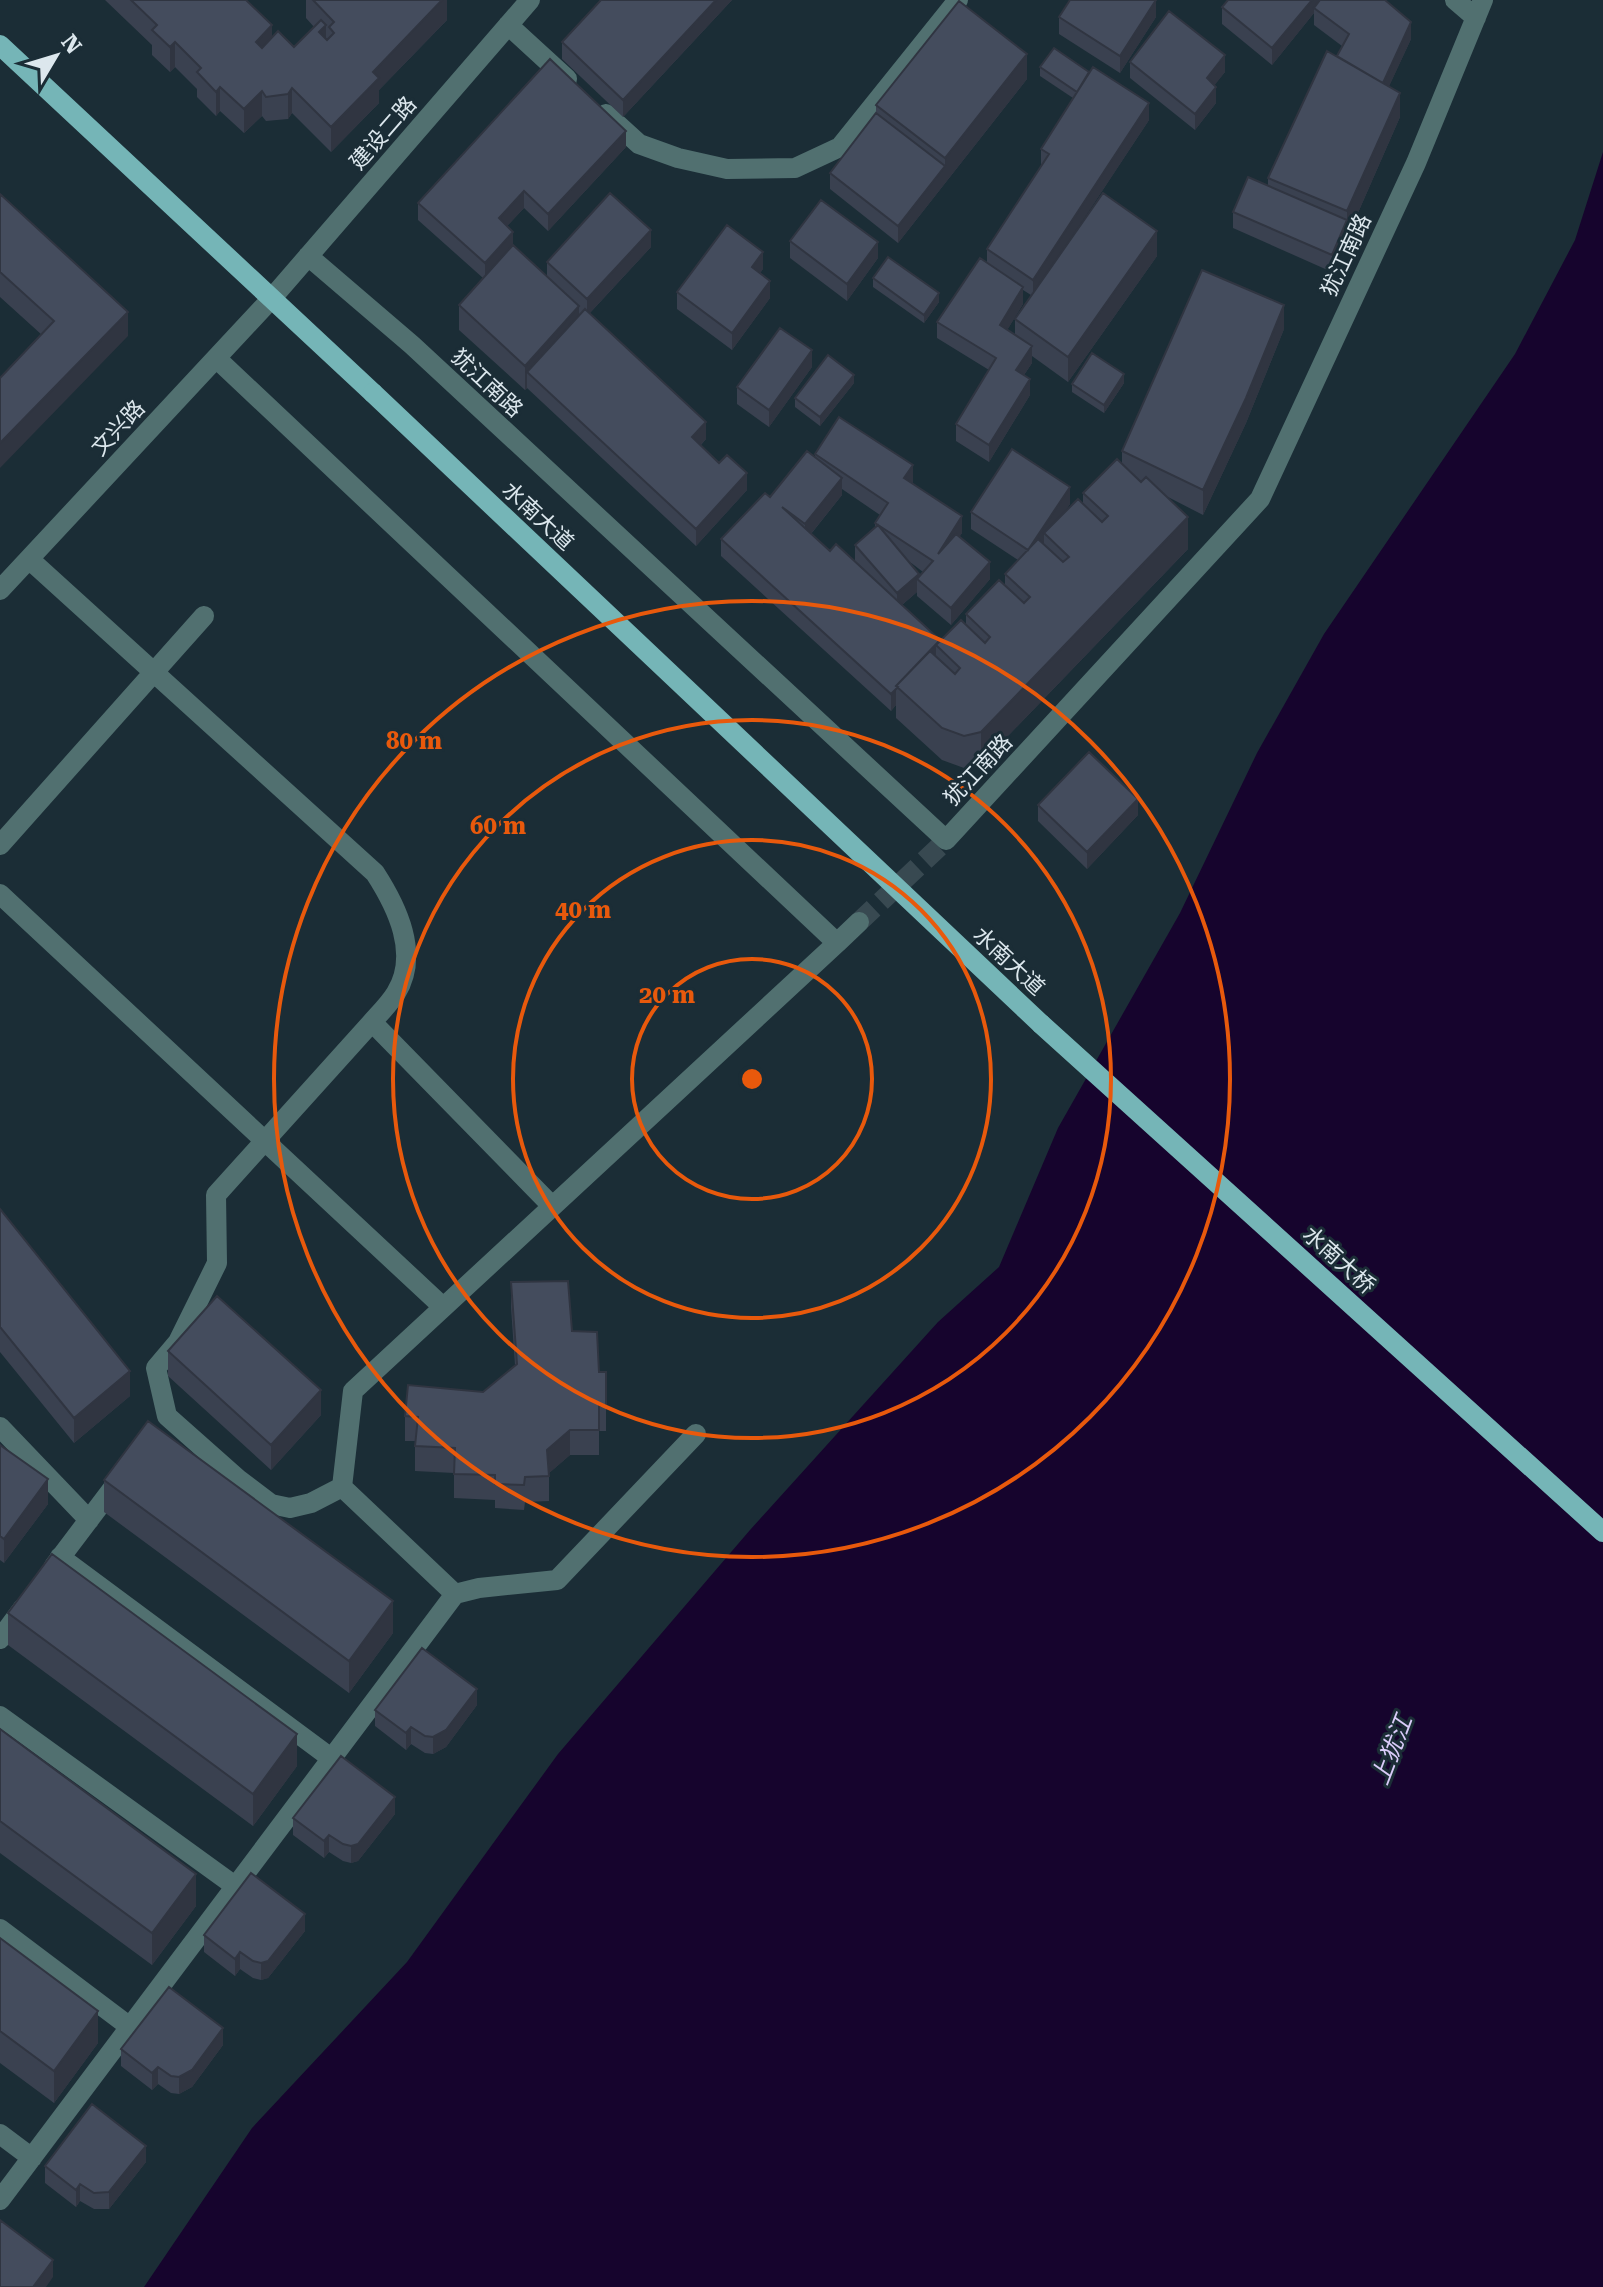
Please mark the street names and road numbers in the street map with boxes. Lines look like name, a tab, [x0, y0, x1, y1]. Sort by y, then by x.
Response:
street label: 建设二路	[345, 92, 421, 174]
street label: 犹江南路	[1316, 210, 1376, 300]
street label: 犹江南路	[446, 344, 528, 422]
street label: 文兴路	[86, 395, 150, 461]
street label: 水南大道	[497, 477, 579, 555]
street label: 犹江南路	[939, 729, 1017, 811]
street label: 水南大道	[968, 922, 1050, 1000]
street label: 水南大桥	[1298, 1221, 1380, 1299]

